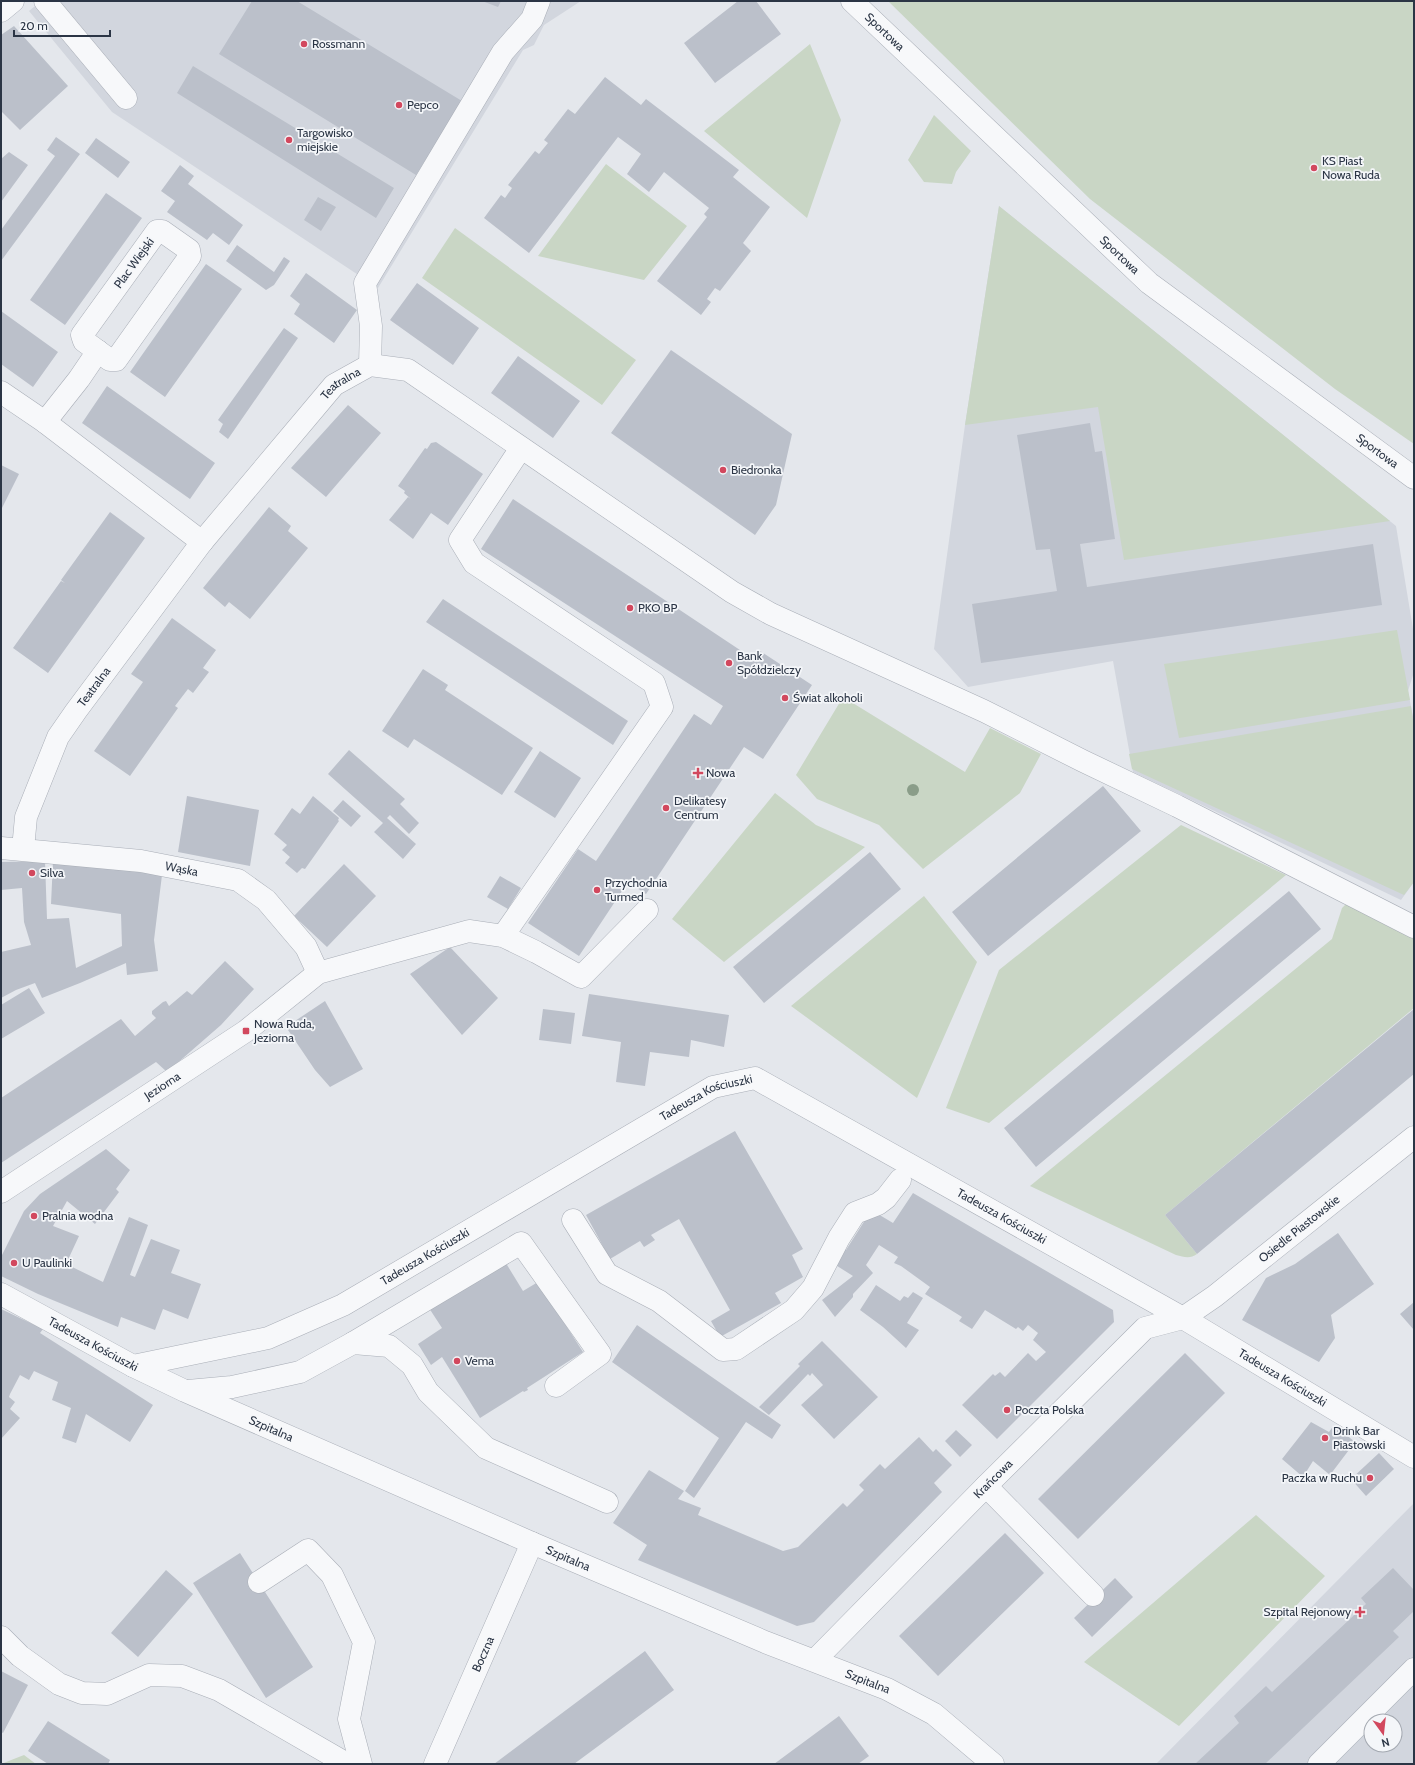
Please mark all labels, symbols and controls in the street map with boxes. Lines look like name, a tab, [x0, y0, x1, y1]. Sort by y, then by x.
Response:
street label: Sportowa	[862, 9, 908, 54]
scale bar	[14, 12, 110, 38]
text: 20 m	[20, 18, 48, 33]
place label: Rossmann	[312, 36, 366, 51]
marker: Rossmann	[299, 39, 309, 49]
place label: Pepco	[407, 97, 439, 112]
marker: Pepco	[394, 100, 404, 110]
place label: Targowisko miejskie	[297, 125, 353, 154]
marker: Targowisko miejskie	[284, 135, 294, 145]
place label: KS Piast Nowa Ruda	[1322, 153, 1380, 182]
marker: KS Piast Nowa Ruda	[1309, 163, 1319, 173]
street label: Sportowa	[1097, 232, 1143, 277]
street label: Plac Wiejski	[110, 234, 157, 291]
street label: Teatralna	[317, 364, 363, 402]
street label: Sportowa	[1353, 430, 1402, 471]
place label: Biedronka	[731, 462, 782, 477]
marker: Biedronka	[718, 465, 728, 475]
place label: PKO BP	[638, 600, 677, 615]
marker: PKO BP	[625, 603, 635, 613]
place label: Bank Spółdzielczy	[737, 648, 801, 677]
marker: Bank Spółdzielczy	[724, 658, 734, 668]
street label: Teatralna	[74, 663, 114, 710]
place label: Świat alkoholi	[793, 690, 862, 705]
marker: Świat alkoholi	[780, 693, 790, 703]
place label: Nowa	[706, 765, 735, 780]
marker: Nowa	[693, 768, 703, 778]
place label: Delikatesy Centrum	[674, 793, 726, 822]
marker: Delikatesy Centrum	[661, 803, 671, 813]
street label: Wąska	[164, 858, 200, 879]
place label: Silva	[40, 865, 64, 880]
marker: Silva	[27, 868, 37, 878]
place label: Przychodnia Turmed	[605, 875, 668, 904]
marker: Przychodnia Turmed	[592, 885, 602, 895]
place label: Nowa Ruda, Jeziorna	[253, 1016, 314, 1045]
marker: Nowa Ruda, Jeziorna	[241, 1026, 251, 1036]
street label: Jeziorna	[140, 1068, 183, 1103]
street label: Tadeusza Kościuszki	[657, 1071, 754, 1124]
street label: Tadeusza Kościuszki	[954, 1185, 1049, 1247]
street label: Osiedle Piastowskie	[1255, 1191, 1342, 1265]
place label: Pralnia wodna	[42, 1208, 113, 1223]
marker: Pralnia wodna	[29, 1211, 39, 1221]
street label: Tadeusza Kościuszki	[378, 1224, 472, 1288]
place label: U Paulinki	[22, 1255, 72, 1270]
marker: U Paulinki	[9, 1258, 19, 1268]
street label: Tadeusza Kościuszki	[46, 1313, 141, 1374]
street label: Tadeusza Kościuszki	[1236, 1345, 1330, 1410]
place label: Vema	[465, 1353, 494, 1368]
marker: Vema	[452, 1356, 462, 1366]
place label: Poczta Polska	[1015, 1402, 1084, 1417]
marker: Poczta Polska	[1002, 1405, 1012, 1415]
street label: Szpitalna	[247, 1412, 296, 1445]
place label: Drink Bar Piastowski	[1333, 1423, 1385, 1452]
marker: Drink Bar Piastowski	[1320, 1433, 1330, 1443]
street label: Krańcowa	[970, 1456, 1016, 1501]
place label: Paczka w Ruchu	[1282, 1470, 1362, 1485]
marker: Paczka w Ruchu	[1365, 1473, 1375, 1483]
street label: Szpitalna	[544, 1542, 593, 1574]
place label: Szpital Rejonowy	[1264, 1604, 1351, 1619]
marker: Szpital Rejonowy	[1354, 1606, 1366, 1618]
street label: Boczna	[468, 1634, 497, 1674]
street label: Szpitalna	[843, 1666, 893, 1697]
north arrow	[1363, 1713, 1403, 1753]
text: N	[1380, 1735, 1391, 1750]

